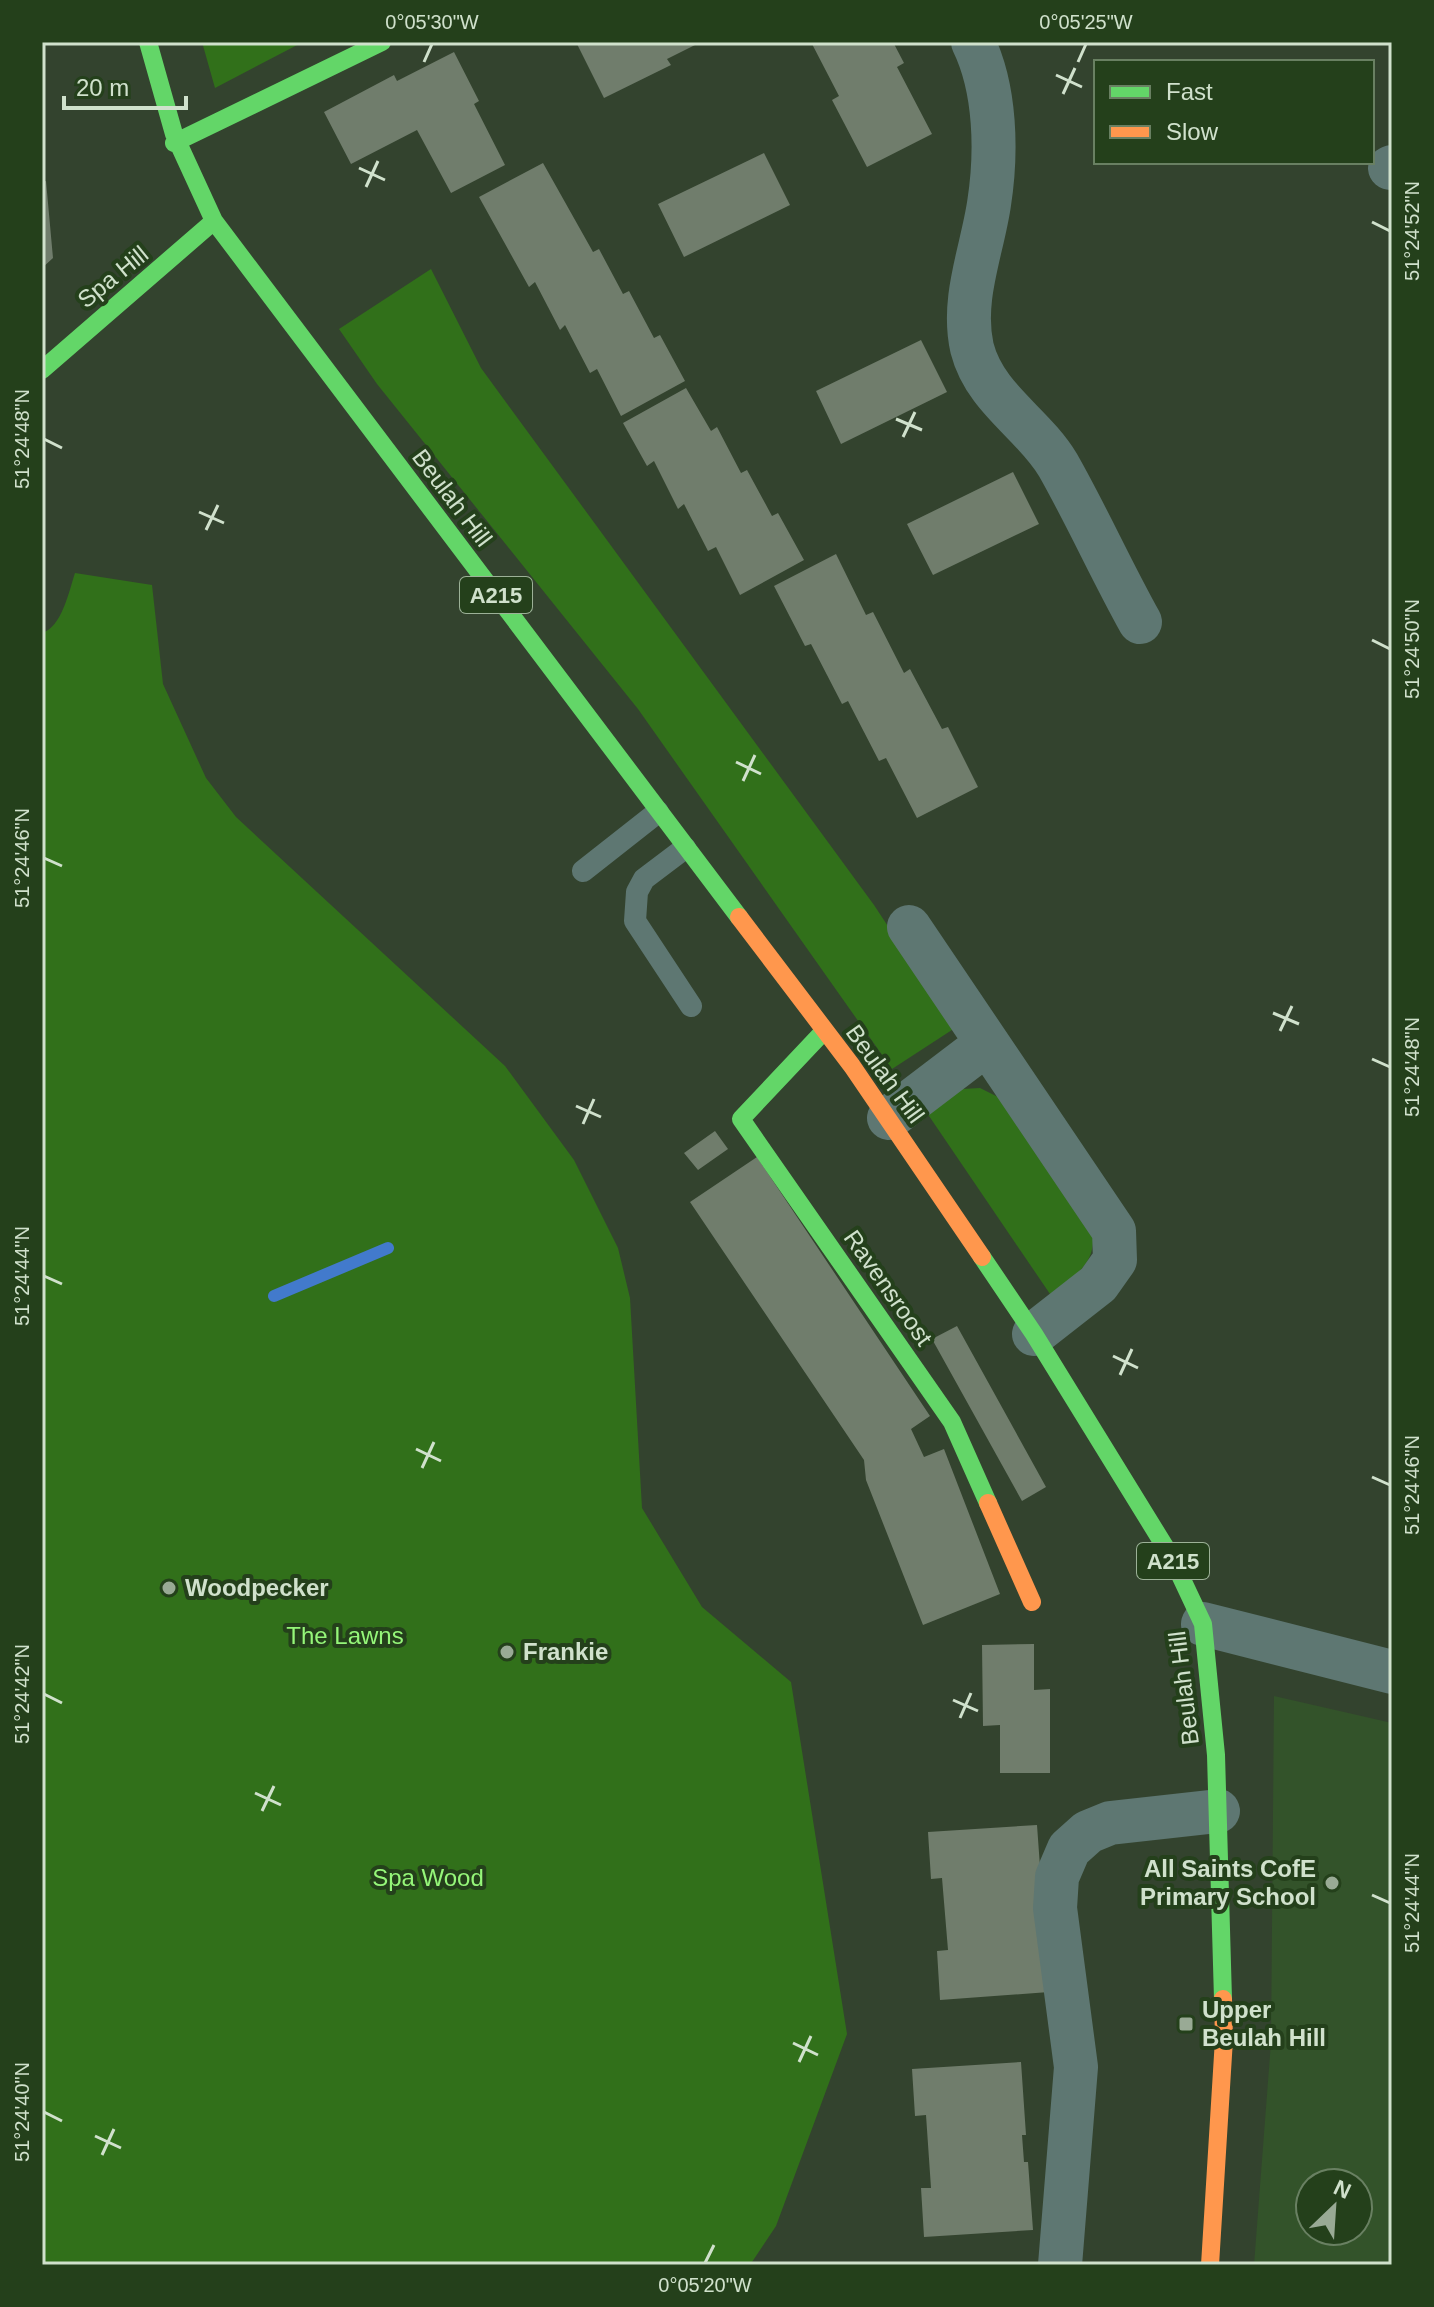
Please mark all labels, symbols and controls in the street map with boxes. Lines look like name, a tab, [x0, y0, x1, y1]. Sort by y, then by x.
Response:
text: 0°05'30"W	[385, 11, 479, 33]
text: 0°05'25"W	[1039, 11, 1133, 33]
scale bar	[64, 60, 186, 110]
legend	[1094, 60, 1374, 164]
text: 20 m	[76, 74, 129, 101]
text: Fast	[1166, 78, 1213, 105]
text: Slow	[1166, 118, 1219, 145]
text: 51°24'52"N	[1401, 181, 1423, 281]
street label: Spa Hill	[72, 240, 153, 313]
text: 51°24'48"N	[11, 389, 33, 489]
street label: Beulah Hill	[407, 444, 498, 552]
road number: A215	[460, 577, 532, 613]
text: 51°24'50"N	[1401, 599, 1423, 699]
text: 51°24'46"N	[11, 808, 33, 908]
text: 51°24'48"N	[1401, 1017, 1423, 1117]
street label: Beulah Hill	[841, 1019, 930, 1128]
street label: Ravensroost	[839, 1225, 938, 1351]
text: 51°24'44"N	[11, 1226, 33, 1326]
text: 51°24'46"N	[1401, 1435, 1423, 1535]
road number: A215	[1137, 1543, 1209, 1579]
place label: Woodpecker	[185, 1574, 329, 1601]
marker: Woodpecker	[160, 1579, 178, 1597]
park label: The Lawns	[286, 1622, 404, 1649]
street label: Beulah Hill	[1163, 1629, 1204, 1747]
place label: Frankie	[523, 1638, 608, 1665]
marker: Frankie	[498, 1643, 516, 1661]
text: 51°24'42"N	[11, 1644, 33, 1744]
text: 51°24'44"N	[1401, 1853, 1423, 1953]
place label: All Saints CofE Primary School	[1140, 1855, 1316, 1910]
park label: Spa Wood	[372, 1864, 484, 1891]
marker: All Saints CofE Primary School	[1323, 1874, 1341, 1892]
place label: Upper Beulah Hill	[1202, 1996, 1326, 2051]
marker: Upper Beulah Hill	[1177, 2015, 1195, 2033]
text: 51°24'40"N	[11, 2062, 33, 2162]
north arrow	[1294, 2167, 1374, 2247]
text: N	[1330, 2175, 1355, 2204]
text: 0°05'20"W	[658, 2274, 752, 2296]

